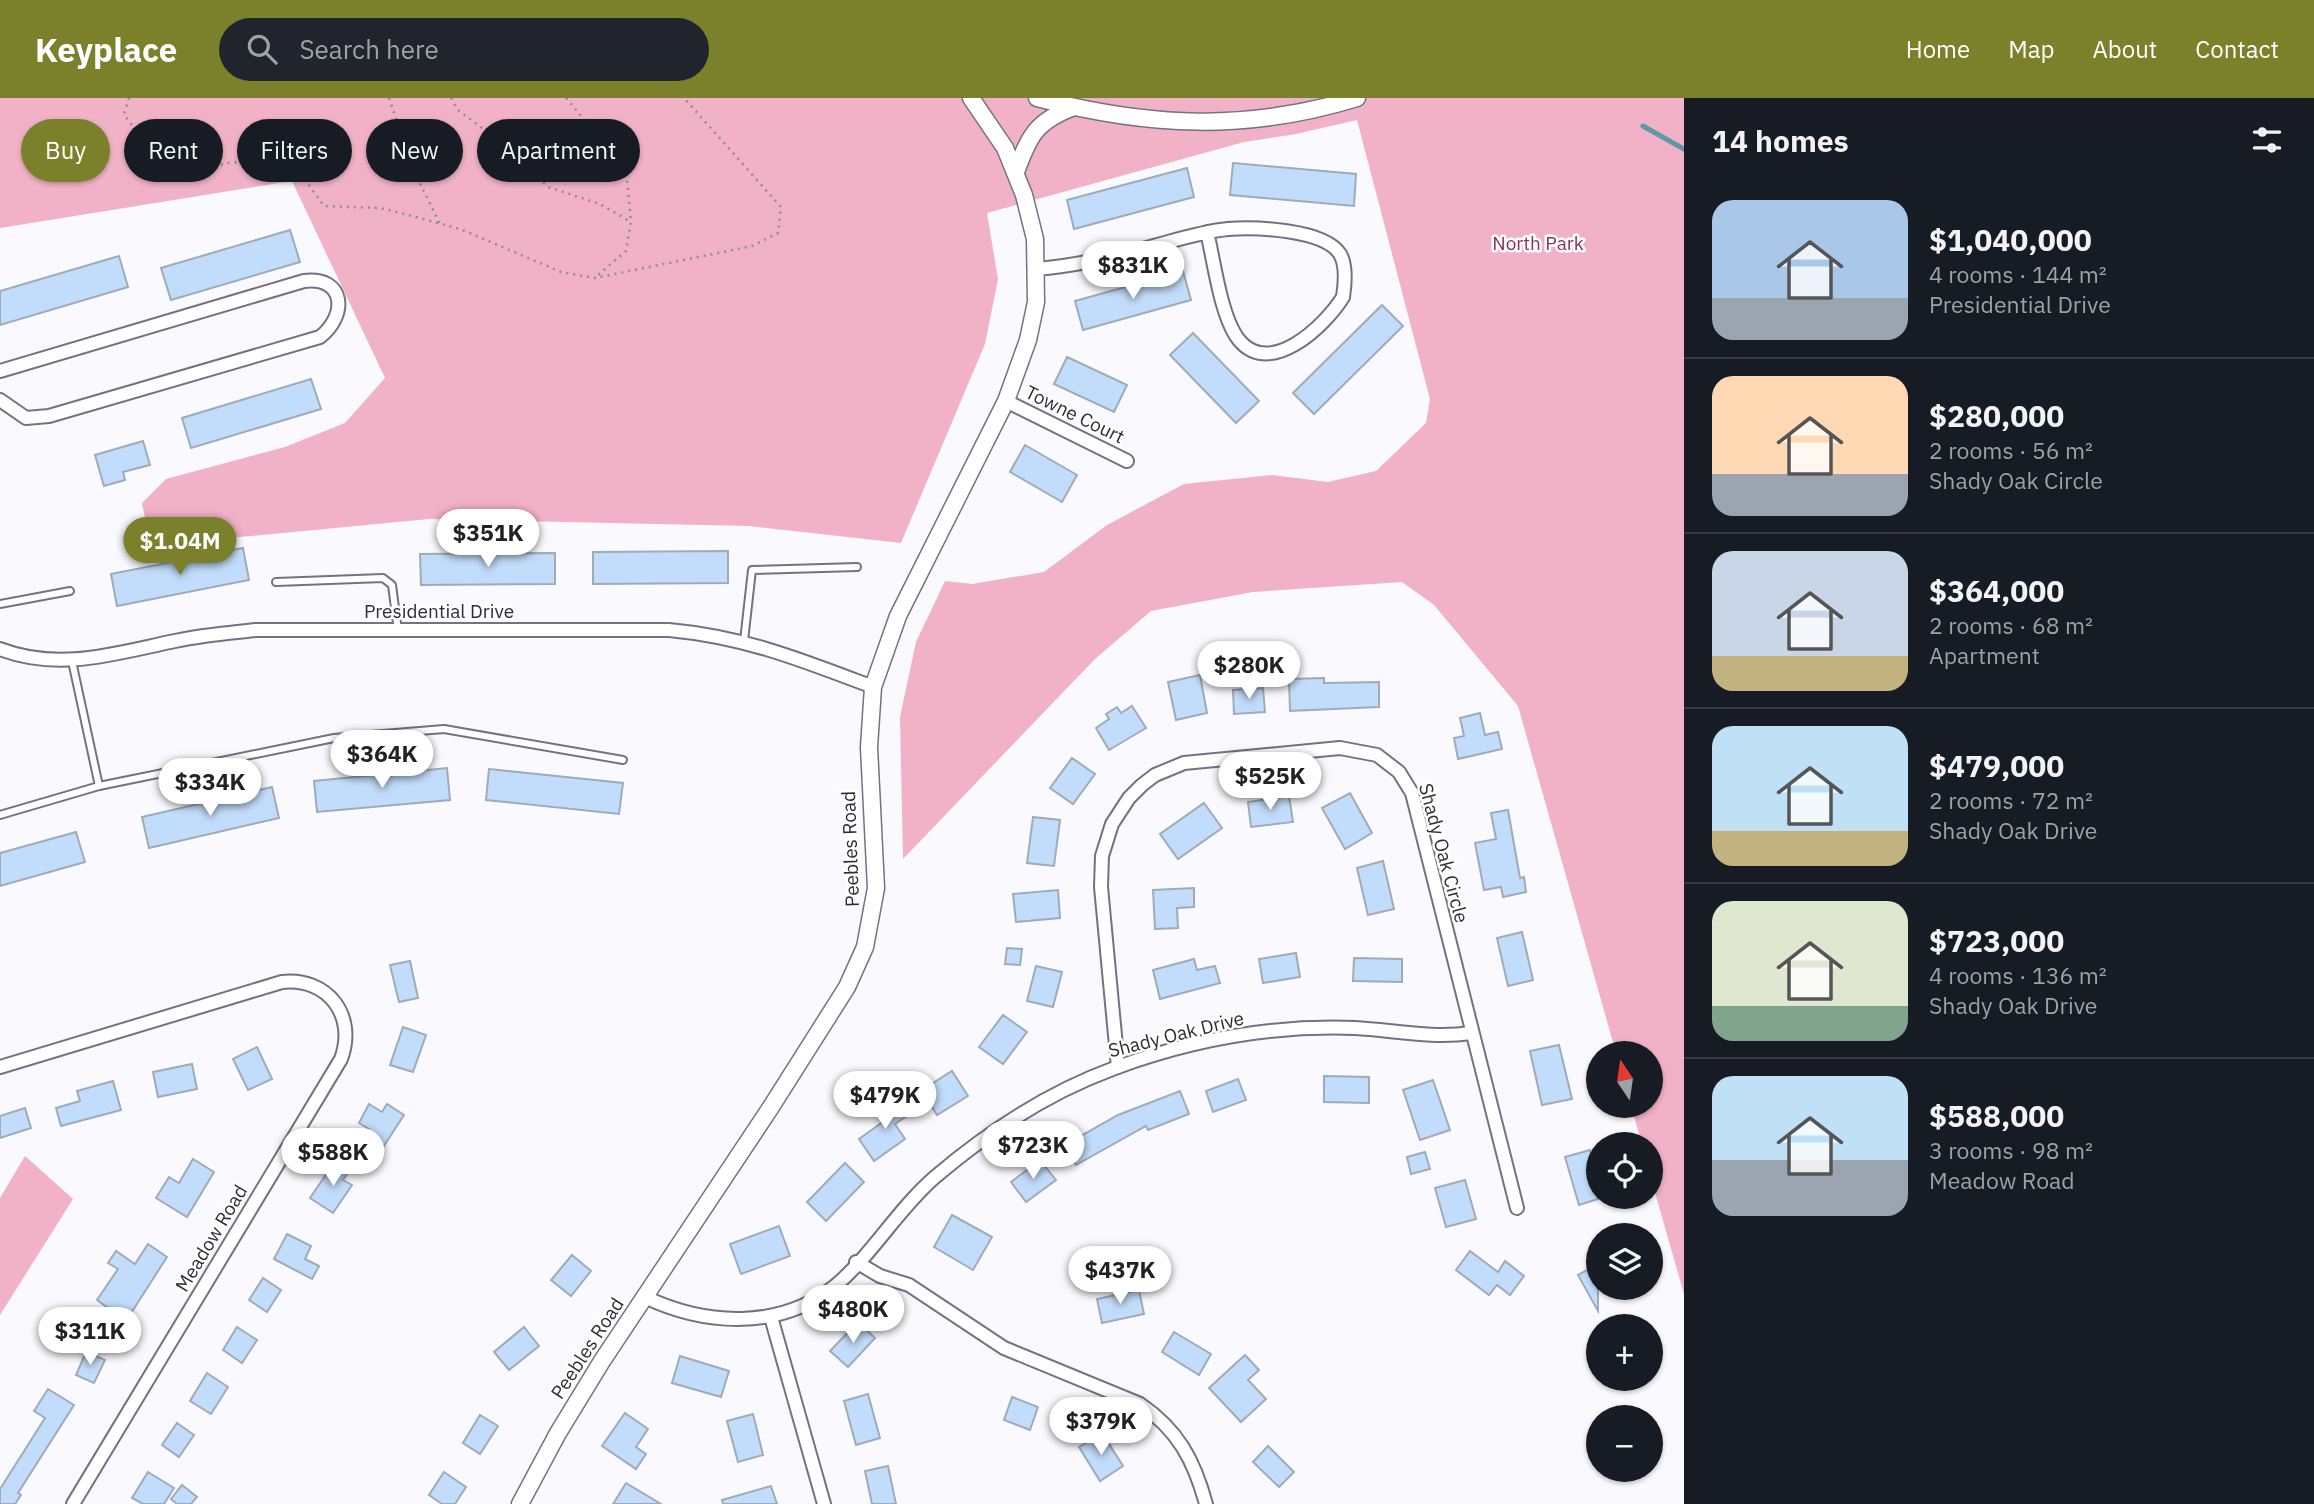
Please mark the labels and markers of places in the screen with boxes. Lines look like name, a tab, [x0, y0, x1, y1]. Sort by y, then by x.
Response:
pin: $831K	[1084, 242, 1182, 301]
pin: $351K	[439, 510, 537, 569]
pin: $1.04M	[123, 518, 237, 577]
pin: $280K	[1200, 642, 1298, 701]
pin: $364K	[333, 730, 431, 790]
pin: $525K	[1221, 752, 1319, 812]
pin: $334K	[161, 758, 259, 818]
pin: $479K	[836, 1072, 934, 1131]
pin: $723K	[984, 1122, 1082, 1181]
pin: $588K	[284, 1128, 382, 1188]
pin: $437K	[1071, 1246, 1169, 1306]
pin: $480K	[804, 1286, 902, 1345]
pin: $311K	[41, 1308, 139, 1367]
pin: $379K	[1052, 1398, 1150, 1457]

